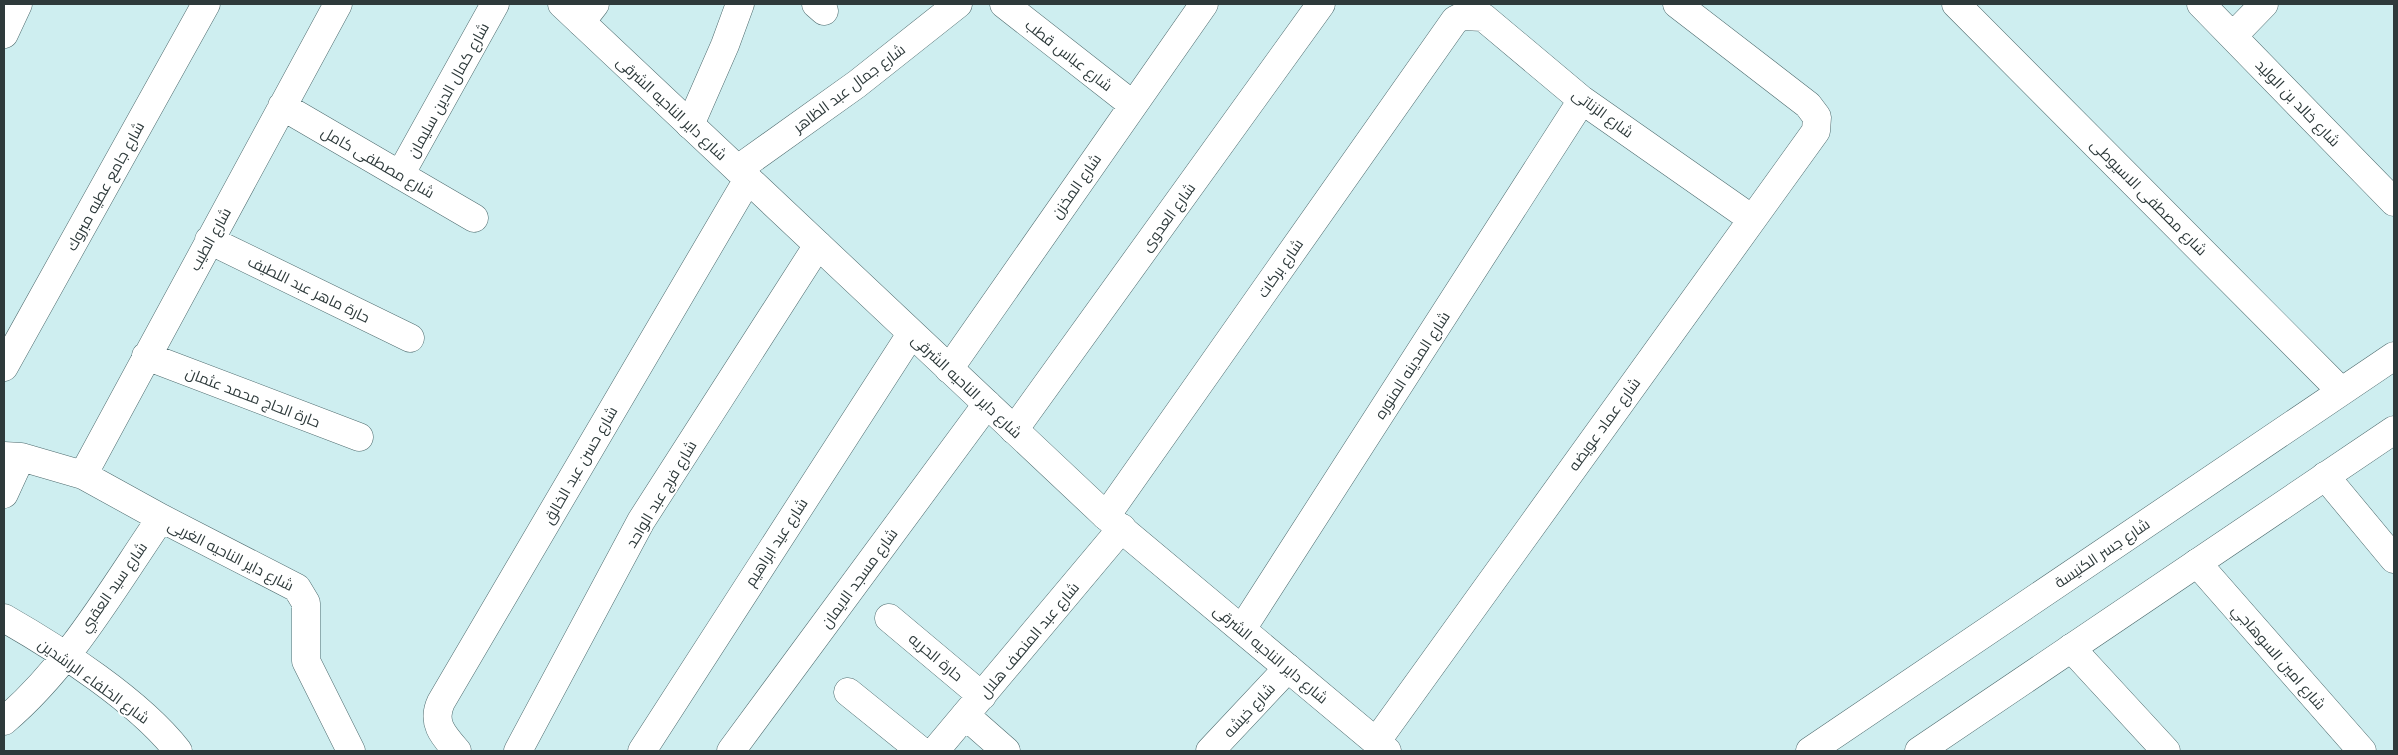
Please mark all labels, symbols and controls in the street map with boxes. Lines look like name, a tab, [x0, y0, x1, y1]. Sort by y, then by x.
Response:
street label: شارع عباس قطب	[1020, 15, 1116, 97]
street label: شارع كمال الدين سليمان	[403, 19, 495, 162]
street label: شارع جمال عبد الظاهر	[788, 40, 910, 139]
street label: شارع داير الناحيه الشرقى	[612, 52, 731, 165]
street label: شارع خالد بن الوليد	[2250, 55, 2344, 152]
street label: شارع الزناتى	[1567, 84, 1637, 143]
street label: شارع جامع عطيه مبروك	[62, 118, 150, 255]
street label: شارع مصطفى كامل	[317, 122, 438, 204]
street label: شارع مصطفى الاسيوطى	[2085, 135, 2211, 261]
street label: شارع المخزن	[1047, 150, 1107, 223]
street label: شارع العدوى	[1137, 179, 1201, 256]
street label: شارع الطيب	[185, 204, 237, 275]
street label: شارع بركات	[1253, 235, 1309, 302]
street label: حارة ماهر عبد اللطيف	[245, 251, 373, 327]
street label: شارع المدينه المنوره	[1370, 308, 1456, 423]
street label: شارع داير الناحيه الشرقى	[907, 330, 1026, 443]
street label: حارة الحاج محمد عثمان	[182, 363, 323, 433]
street label: شارع عماد عويضه	[1564, 374, 1646, 476]
street label: شارع حسن عبد الخالق	[539, 403, 623, 528]
street label: شارع فرج عبد الواحد	[621, 437, 702, 552]
street label: شارع عيد ابراهيم	[740, 494, 813, 591]
street label: شارع جسر الكنيسة	[2051, 514, 2154, 594]
street label: شارع داير الناحيه الغربى	[164, 515, 297, 597]
street label: شارع مسجد الايمان	[816, 524, 903, 633]
street label: شارع سيد العقبي	[75, 538, 154, 638]
street label: شارع عبد المنصف هلال	[975, 578, 1085, 703]
street label: شارع داير الناحيه الشرقى	[1208, 600, 1332, 709]
street label: شارع امين السوهاجي	[2226, 600, 2330, 716]
street label: حارة الحريه	[905, 629, 967, 685]
street label: شارع الخلفاء الراشدين	[34, 634, 153, 729]
street label: شارع خيشه	[1219, 679, 1280, 742]

